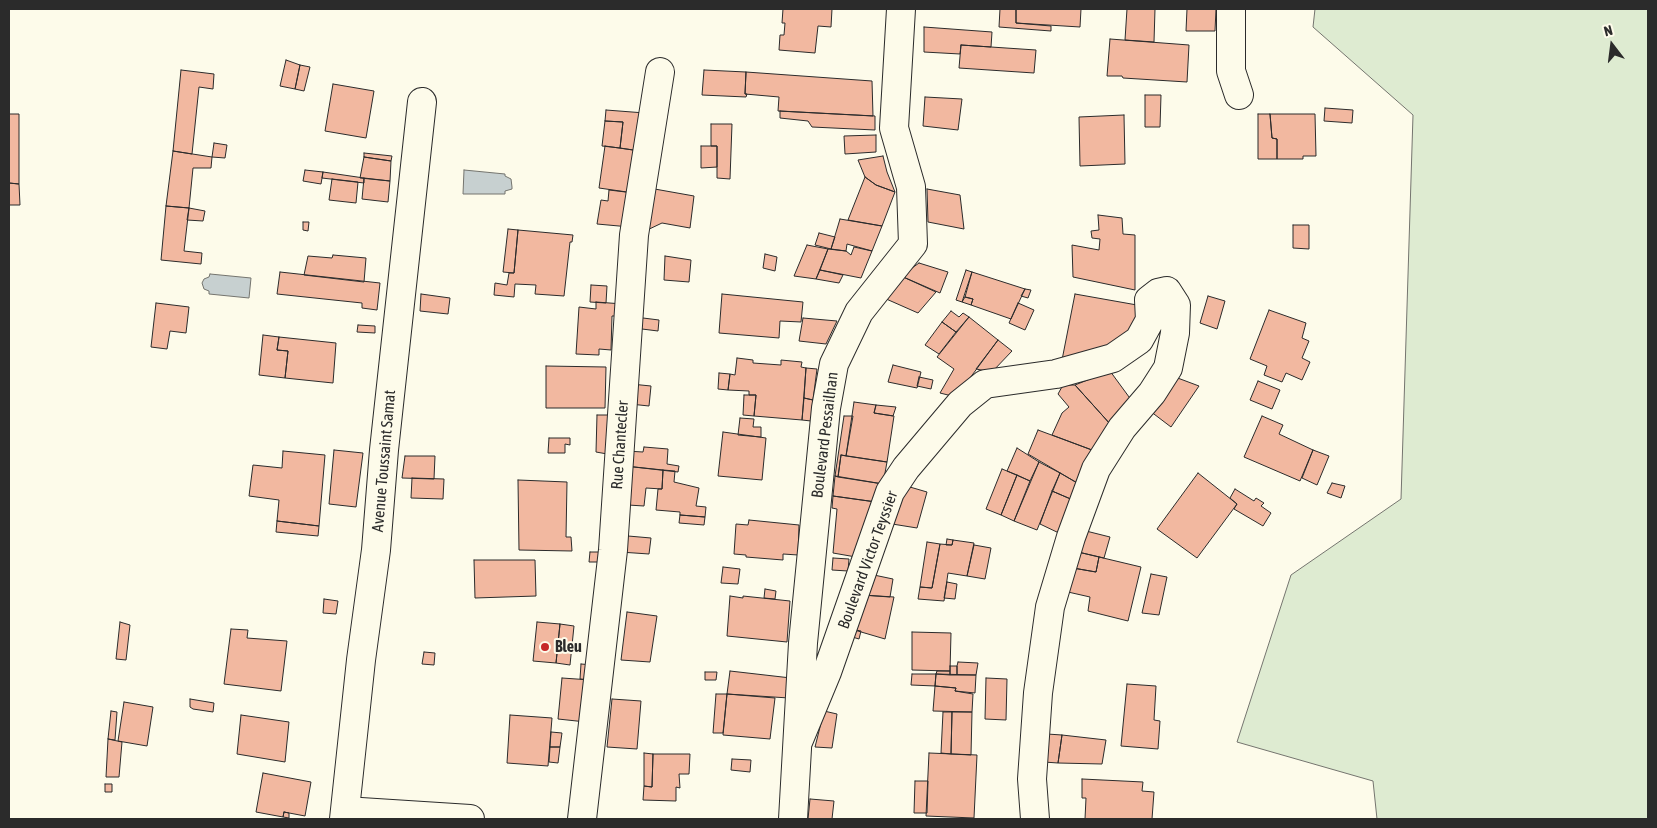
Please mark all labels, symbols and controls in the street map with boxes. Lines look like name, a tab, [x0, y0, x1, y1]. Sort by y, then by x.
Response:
north arrow	[1587, 20, 1637, 70]
text: N	[1602, 22, 1614, 39]
street label: Boulevard Pessailhan	[808, 371, 842, 499]
street label: Avenue Toussaint Samat	[368, 389, 400, 533]
street label: Rue Chantecler	[607, 400, 633, 490]
street label: Boulevard Victor Teyssier	[834, 488, 902, 632]
place label: Bleu	[555, 637, 582, 657]
marker: Bleu	[539, 641, 551, 653]

